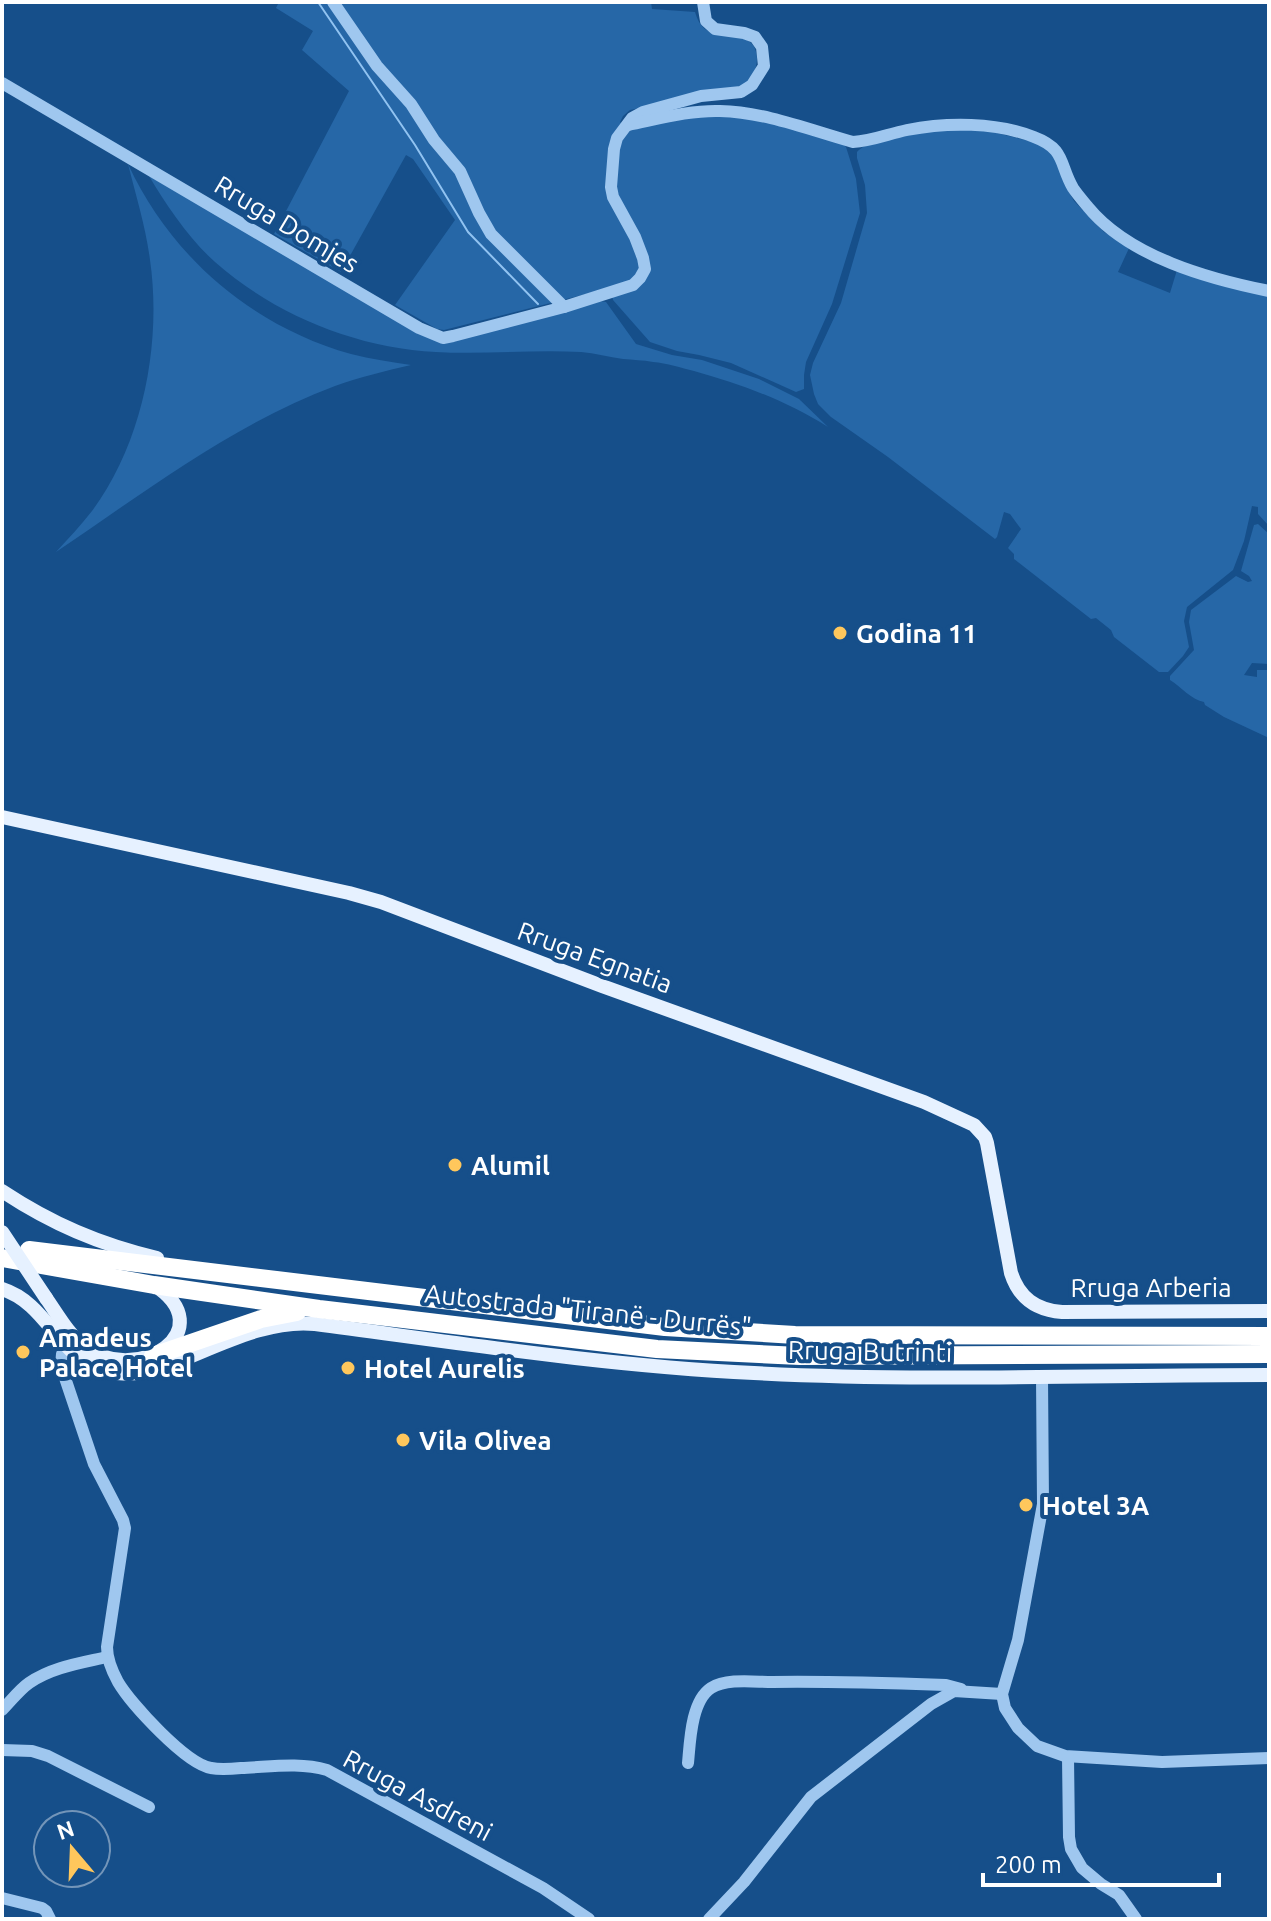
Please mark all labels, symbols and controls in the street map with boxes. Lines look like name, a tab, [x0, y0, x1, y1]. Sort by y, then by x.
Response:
street label: Rruga Domjes	[210, 170, 364, 278]
place label: Godina 11	[856, 619, 977, 648]
marker: Godina 11	[831, 624, 849, 642]
street label: Rruga Egnatia	[514, 916, 676, 998]
place label: Alumil	[471, 1151, 550, 1180]
marker: Alumil	[446, 1156, 464, 1174]
street label: Rruga Arberia	[1070, 1273, 1232, 1302]
street label: Autostrada "Tiranë - Durrës"	[423, 1278, 753, 1342]
place label: Amadeus Palace Hotel	[39, 1323, 193, 1382]
street label: Rruga Butrinti	[788, 1335, 952, 1367]
marker: Amadeus Palace Hotel	[14, 1343, 32, 1361]
place label: Hotel Aurelis	[364, 1354, 525, 1383]
marker: Hotel Aurelis	[339, 1359, 357, 1377]
place label: Vila Olivea	[419, 1426, 552, 1455]
marker: Vila Olivea	[394, 1431, 412, 1449]
place label: Hotel 3A	[1042, 1491, 1150, 1520]
marker: Hotel 3A	[1017, 1496, 1035, 1514]
street label: Rruga Asdreni	[339, 1744, 497, 1846]
north arrow	[32, 1809, 112, 1889]
text: N	[53, 1815, 77, 1844]
scale bar	[983, 1837, 1219, 1887]
text: 200 m	[995, 1851, 1062, 1878]

